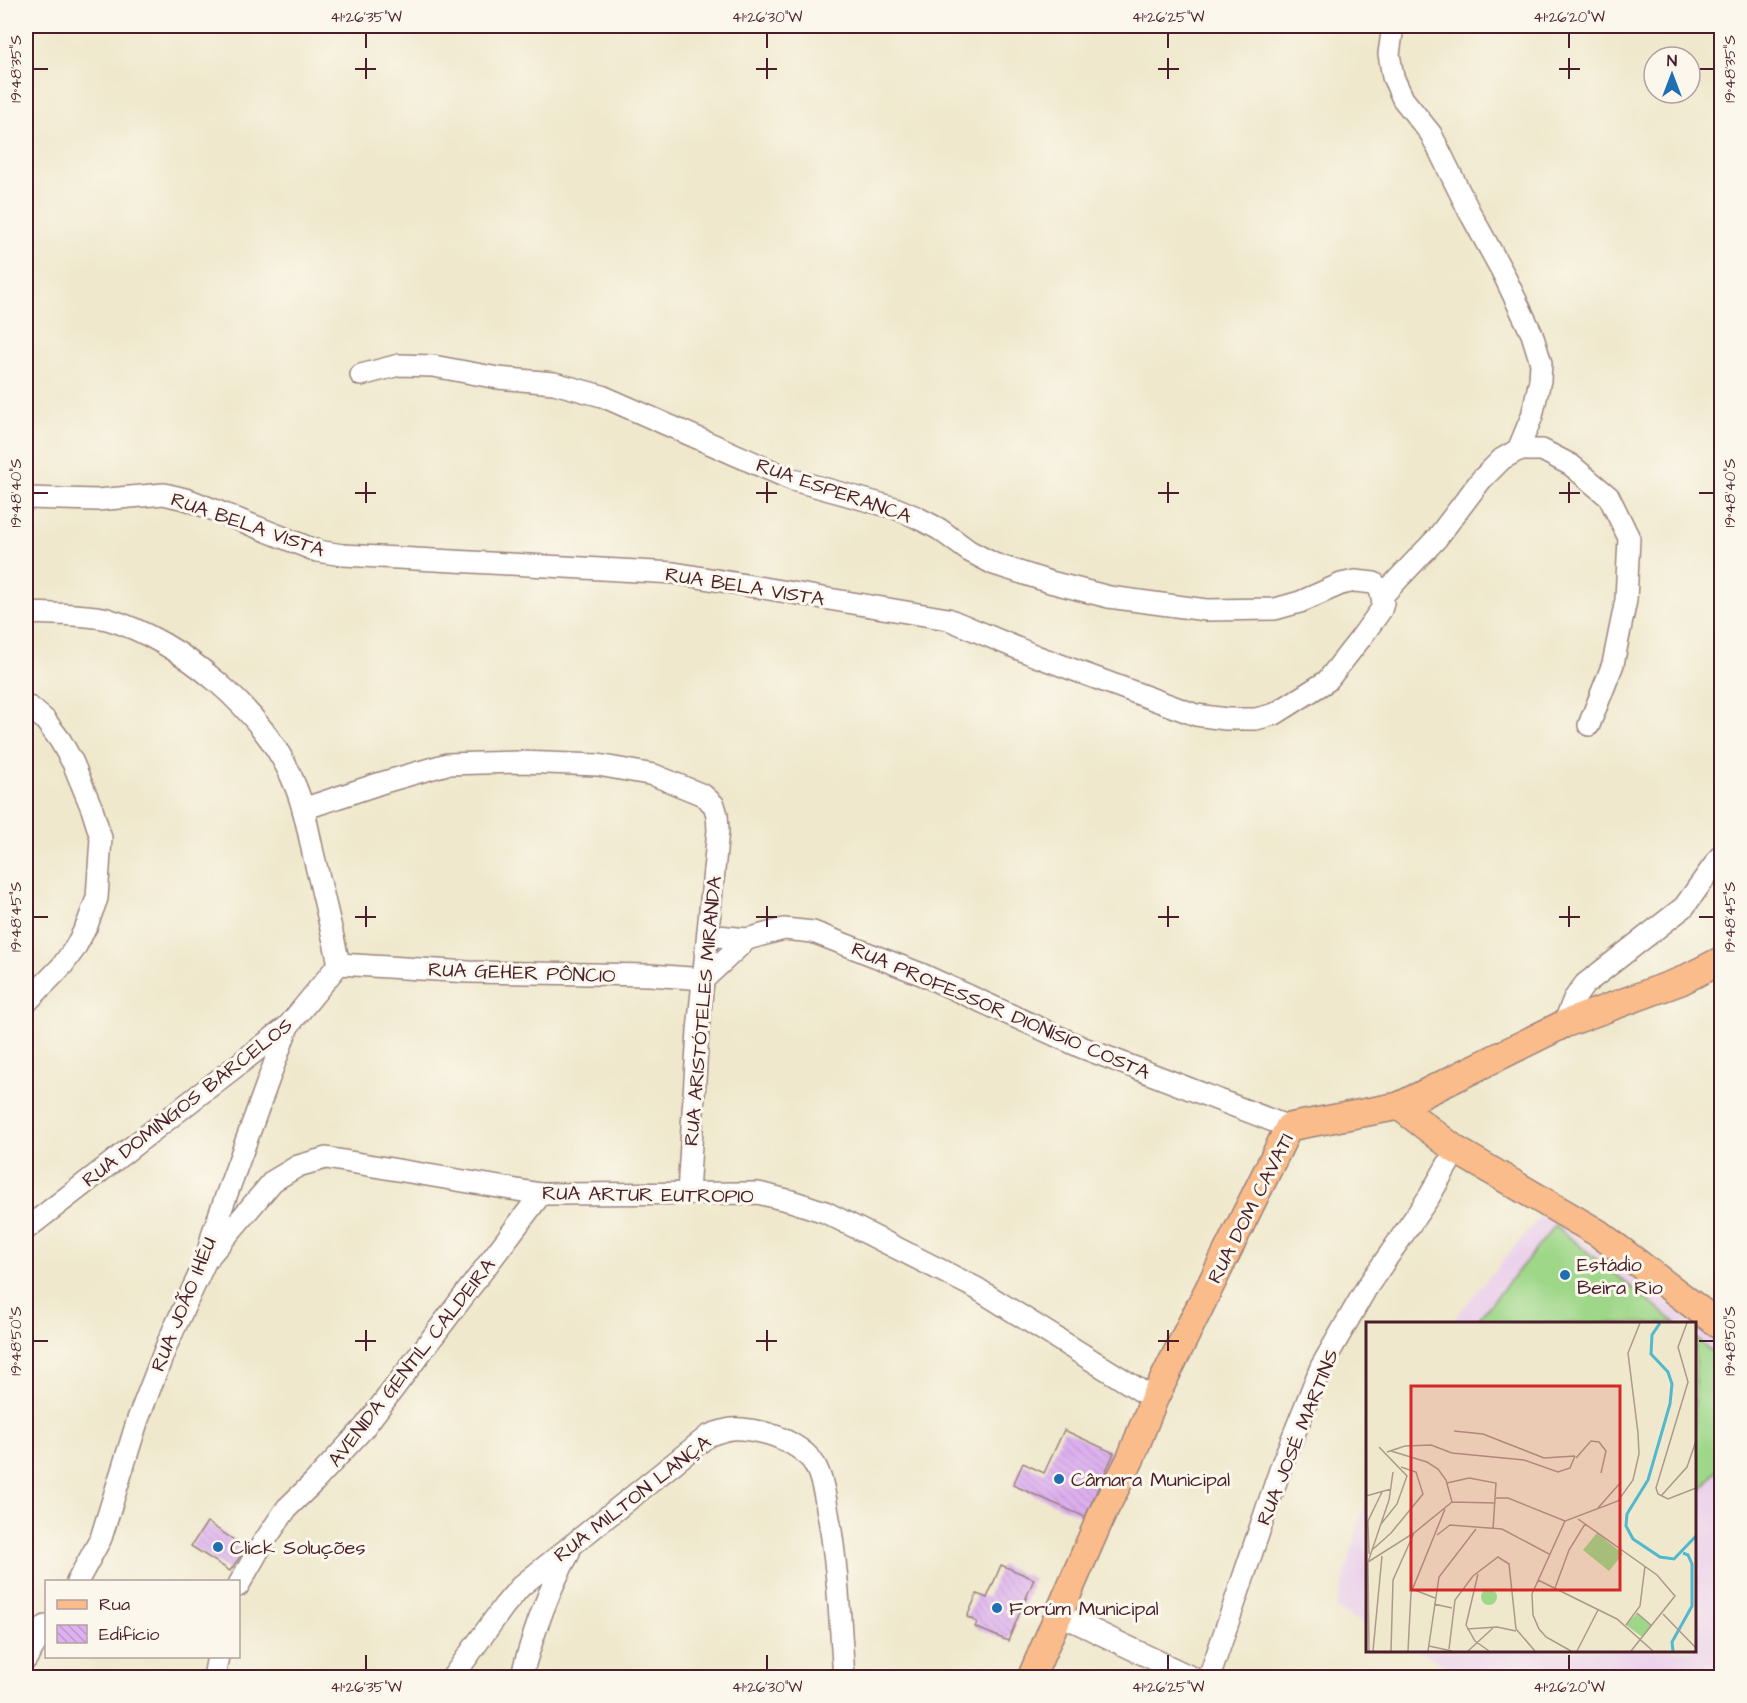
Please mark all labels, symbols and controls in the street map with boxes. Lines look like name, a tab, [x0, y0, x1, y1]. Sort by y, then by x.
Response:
text: 41°26'35"W	[330, 7, 402, 28]
text: 41°26'30"W	[732, 7, 802, 28]
text: 41°26'25"W	[1132, 7, 1204, 28]
text: 41°26'20"W	[1533, 7, 1605, 28]
text: 19°48'35"S	[6, 35, 27, 103]
text: 19°48'35"S	[1720, 35, 1741, 103]
north arrow	[1642, 45, 1702, 105]
text: N	[1667, 50, 1677, 72]
street label: RUA ESPERANCA	[752, 451, 915, 531]
text: 19°48'40"S	[6, 458, 27, 527]
text: 19°48'40"S	[1720, 458, 1741, 527]
street label: RUA BELA VISTA	[167, 486, 328, 564]
street label: RUA BELA VISTA	[663, 561, 827, 613]
street label: RUA ARISTÓTELES MIRANDA	[677, 875, 729, 1147]
text: 19°48'45"S	[6, 882, 27, 952]
text: 19°48'45"S	[1720, 882, 1741, 952]
street label: RUA PROFESSOR DIONÍSIO COSTA	[847, 935, 1154, 1087]
street label: RUA GEHER PÔNCIO	[428, 956, 616, 990]
street label: RUA DOMINGOS BARCELOS	[76, 1012, 299, 1194]
street label: RUA DOM CAVATI	[1201, 1129, 1301, 1288]
street label: RUA ARTUR EUTROPIO	[542, 1179, 754, 1211]
street label: RUA JOÃO IHÉU	[144, 1233, 224, 1376]
place label: Estádio Beira Rio	[1577, 1251, 1663, 1302]
street label: AVENIDA GENTIL CALDEIRA	[321, 1252, 502, 1473]
marker: Estádio Beira Rio	[1558, 1268, 1572, 1282]
text: 19°48'50"S	[6, 1306, 27, 1376]
text: 19°48'50"S	[1720, 1306, 1741, 1376]
inset map	[1366, 1322, 1696, 1652]
street label: RUA JOSÉ MARTINS	[1250, 1345, 1346, 1530]
street label: RUA MILTON LANÇA	[548, 1428, 717, 1569]
place label: Câmara Municipal	[1071, 1466, 1230, 1494]
marker: Câmara Municipal	[1052, 1472, 1066, 1486]
place label: Click Soluções	[230, 1534, 365, 1562]
marker: Click Soluções	[211, 1540, 225, 1554]
legend	[45, 1580, 240, 1658]
text: Rua	[99, 1592, 130, 1617]
place label: Forúm Municipal	[1009, 1595, 1159, 1623]
marker: Forúm Municipal	[990, 1601, 1004, 1615]
text: Edifício	[99, 1622, 159, 1647]
text: 41°26'35"W	[330, 1677, 402, 1698]
text: 41°26'30"W	[732, 1677, 802, 1698]
text: 41°26'25"W	[1132, 1677, 1204, 1698]
text: 41°26'20"W	[1533, 1677, 1605, 1698]

